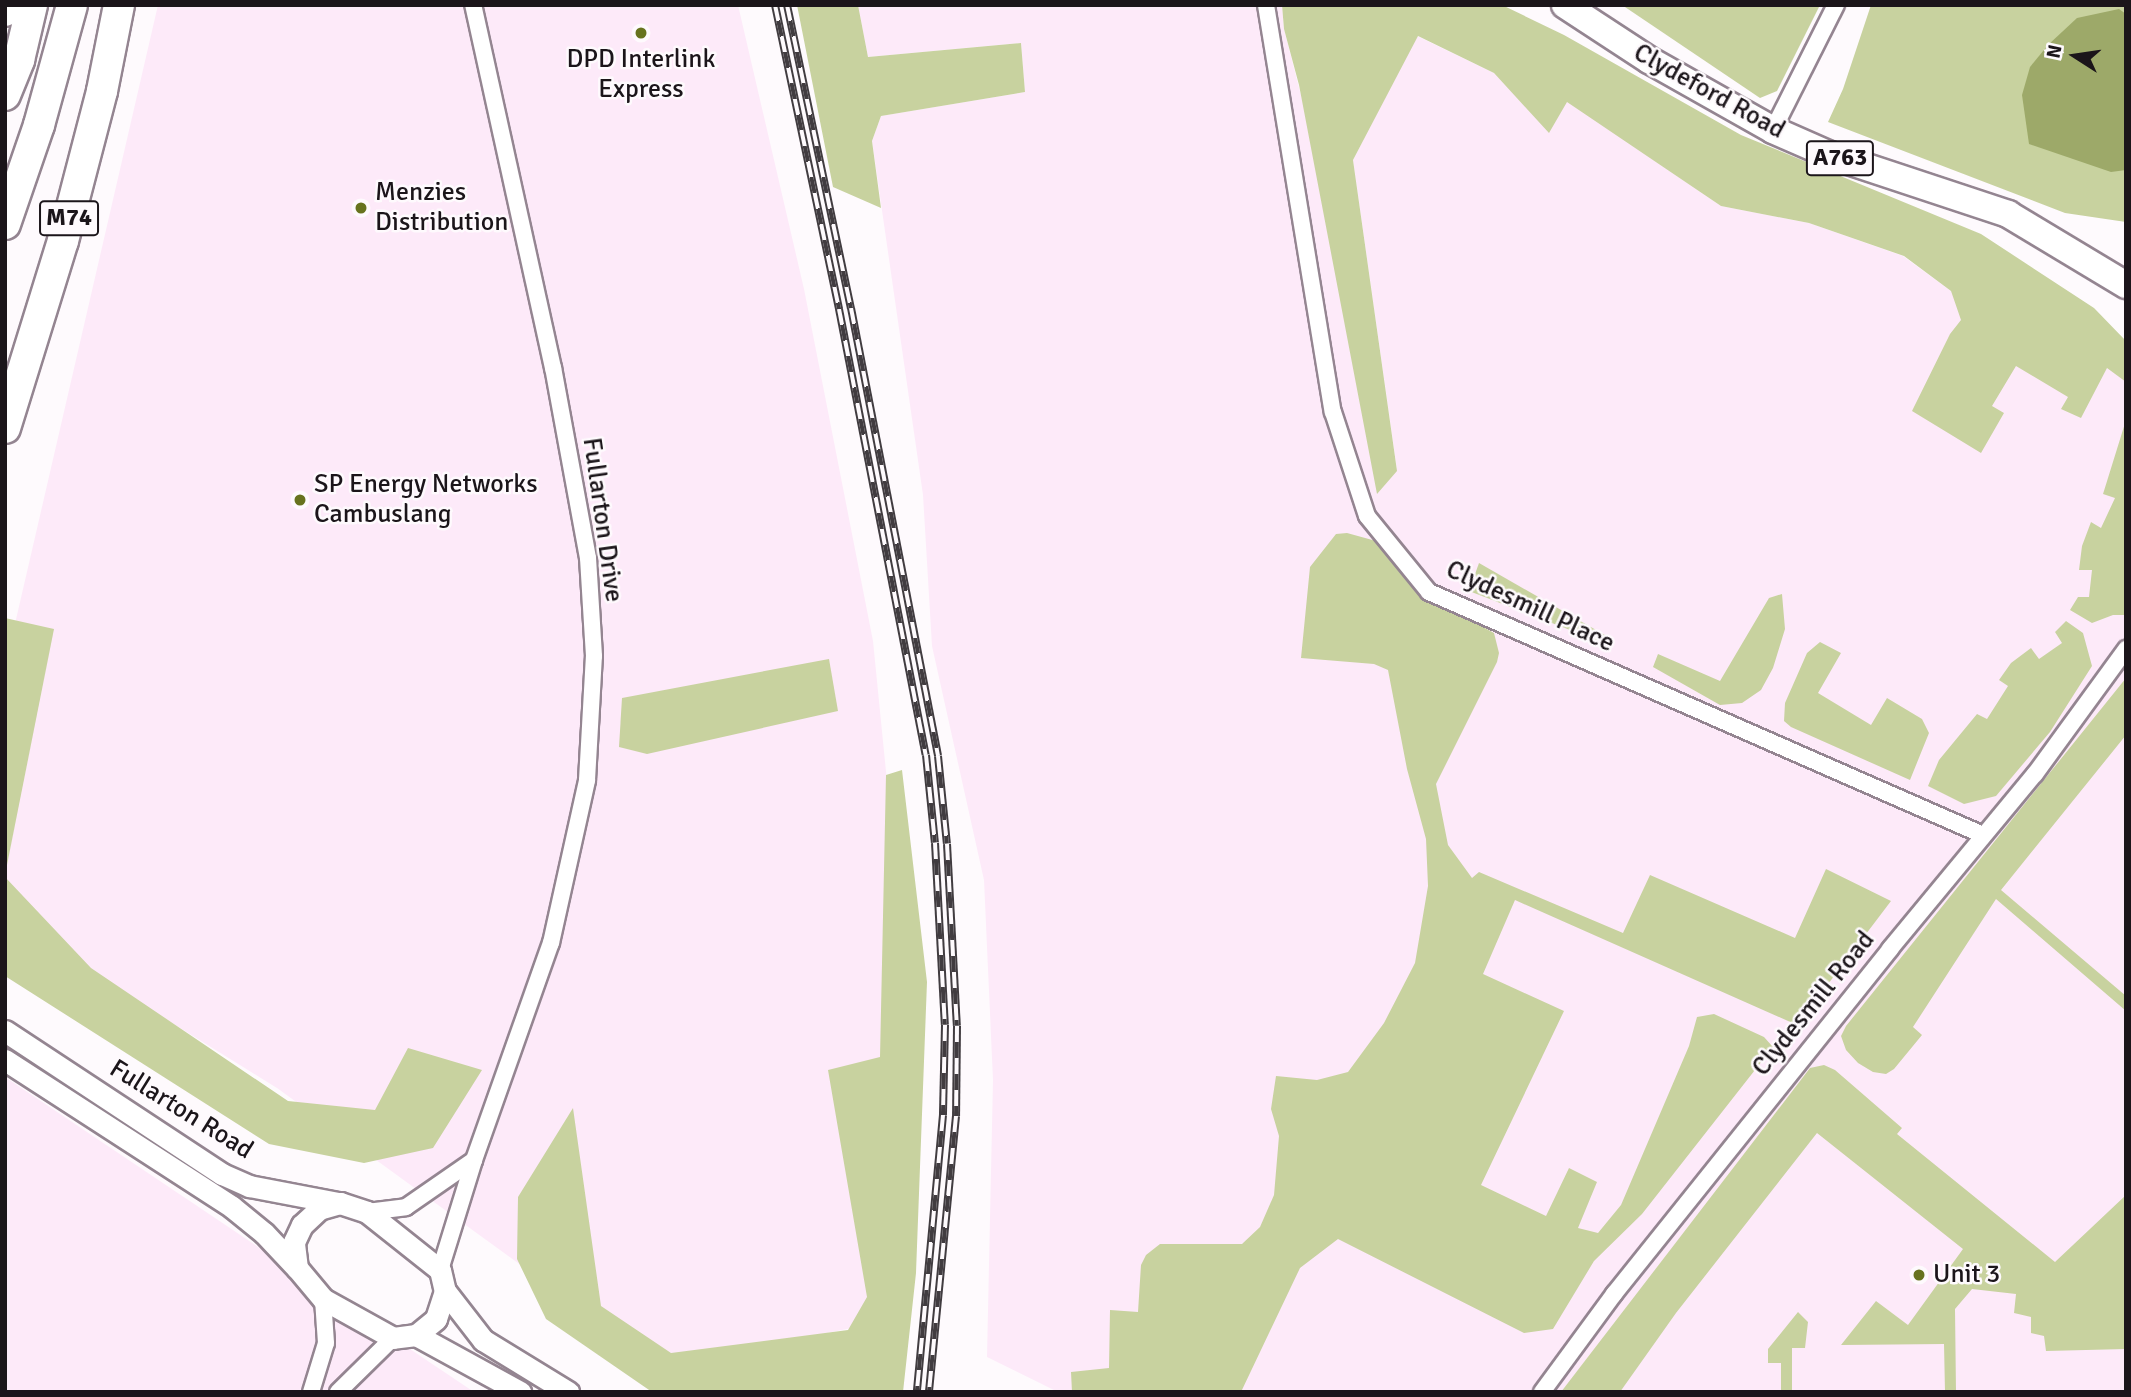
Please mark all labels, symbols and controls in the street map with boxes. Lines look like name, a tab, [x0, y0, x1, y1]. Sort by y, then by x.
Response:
north arrow	[2040, 21, 2110, 91]
marker: DPD Interlink Express	[633, 25, 649, 41]
street label: Clydeford Road	[1628, 38, 1790, 146]
text: N	[2041, 43, 2068, 61]
place label: DPD Interlink Express	[566, 44, 716, 106]
road number: A763	[1805, 138, 1875, 178]
place label: Menzies Distribution	[375, 177, 508, 238]
road number: M74	[38, 198, 100, 238]
marker: Menzies Distribution	[353, 200, 369, 216]
street label: Fullarton Drive	[575, 436, 629, 604]
place label: SP Energy Networks Cambuslang	[314, 469, 538, 530]
marker: SP Energy Networks Cambuslang	[292, 492, 308, 508]
street label: Clydesmill Place	[1441, 554, 1619, 660]
street label: Clydesmill Road	[1746, 925, 1882, 1083]
street label: Fullarton Road	[103, 1053, 259, 1167]
place label: Unit 3	[1933, 1259, 2000, 1291]
marker: Unit 3	[1911, 1267, 1927, 1283]

